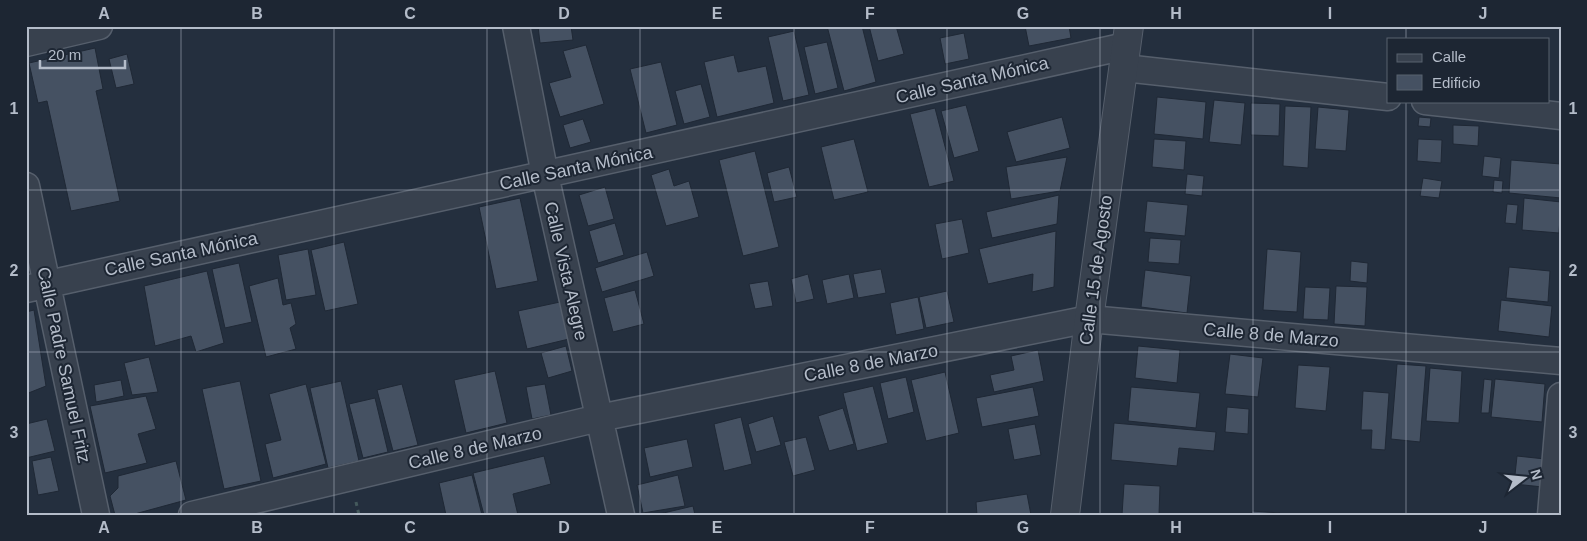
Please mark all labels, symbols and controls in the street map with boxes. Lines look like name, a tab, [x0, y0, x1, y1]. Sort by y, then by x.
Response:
text: A	[98, 5, 110, 22]
text: B	[251, 5, 263, 22]
text: C	[404, 5, 416, 22]
text: D	[558, 5, 570, 22]
text: E	[712, 5, 723, 22]
text: F	[865, 5, 875, 22]
text: G	[1017, 5, 1029, 22]
text: H	[1170, 5, 1182, 22]
text: I	[1328, 5, 1332, 22]
text: J	[1479, 5, 1487, 22]
scale bar	[40, 38, 125, 70]
legend	[1387, 38, 1550, 102]
text: 20 m	[48, 46, 81, 63]
text: Calle	[1432, 48, 1466, 65]
street label: Calle Santa Mónica	[894, 52, 1051, 107]
text: Edificio	[1432, 74, 1480, 91]
text: 1	[10, 100, 19, 117]
text: 1	[1569, 100, 1578, 117]
street label: Calle Santa Mónica	[498, 142, 655, 194]
street label: Calle 15 de Agosto	[1076, 194, 1116, 346]
street label: Calle Vista Alegre	[540, 200, 592, 342]
street label: Calle Santa Mónica	[103, 228, 260, 280]
text: 2	[10, 262, 19, 279]
text: 2	[1569, 262, 1578, 279]
street label: Calle Padre Samuel Fritz	[33, 265, 95, 465]
street label: Calle 8 de Marzo	[1202, 319, 1340, 351]
street label: Calle 8 de Marzo	[802, 340, 940, 386]
street label: Calle 8 de Marzo	[406, 423, 544, 473]
text: 3	[10, 424, 19, 441]
text: 3	[1569, 424, 1578, 441]
north arrow	[1500, 454, 1550, 504]
text: N	[1527, 467, 1546, 481]
text: A	[98, 519, 110, 536]
text: B	[251, 519, 263, 536]
text: C	[404, 519, 416, 536]
text: D	[558, 519, 570, 536]
text: E	[712, 519, 723, 536]
text: F	[865, 519, 875, 536]
text: G	[1017, 519, 1029, 536]
text: H	[1170, 519, 1182, 536]
text: I	[1328, 519, 1332, 536]
text: J	[1479, 519, 1487, 536]

